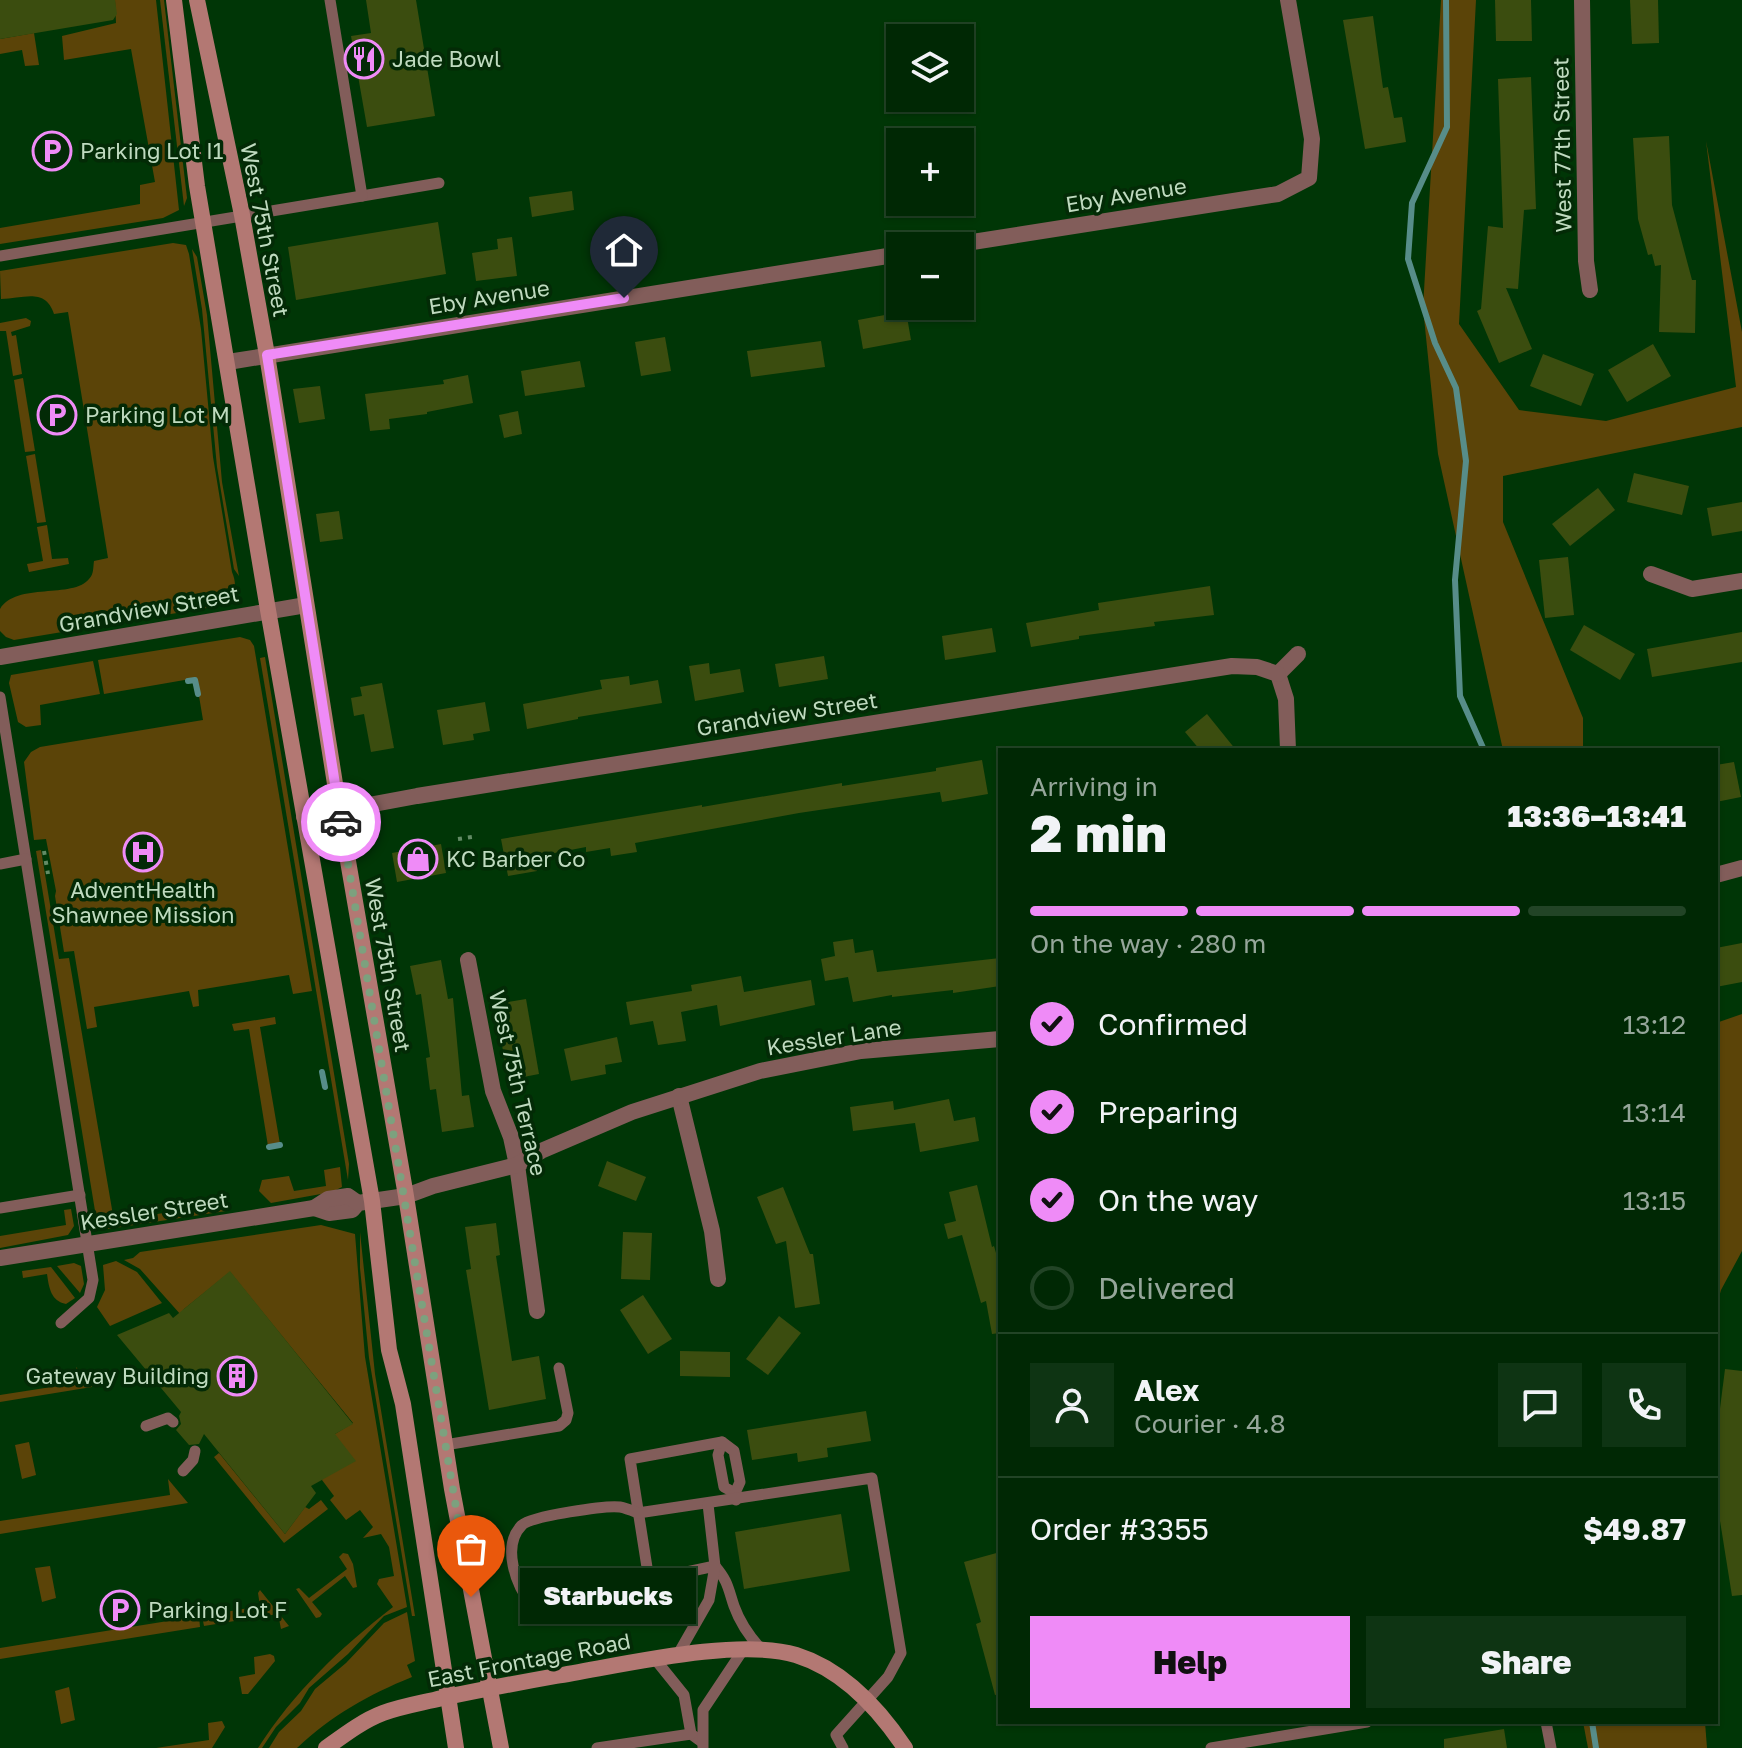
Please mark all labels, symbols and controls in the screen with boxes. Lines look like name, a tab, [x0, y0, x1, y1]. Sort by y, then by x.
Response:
map controls	[886, 24, 974, 320]
button: layers	[886, 24, 974, 112]
restaurant icon: Jade Bowl	[343, 38, 385, 80]
place label: Jade Bowl	[392, 45, 501, 72]
street label: West 77th Street	[1546, 57, 1577, 233]
button: +	[886, 128, 974, 216]
parking icon: Parking Lot I1	[31, 130, 73, 172]
place label: Parking Lot I1	[80, 137, 224, 164]
street label: West 75th Street	[235, 141, 296, 319]
street label: Eby Avenue	[1064, 172, 1188, 217]
pin	[590, 216, 658, 298]
icon: home	[602, 228, 646, 272]
button: −	[886, 232, 974, 320]
street label: Eby Avenue	[427, 274, 551, 319]
parking icon: Parking Lot M	[36, 394, 78, 436]
place label: Parking Lot M	[85, 401, 230, 428]
street label: Grandview Street	[57, 579, 241, 638]
street label: Grandview Street	[695, 686, 879, 741]
text: Arriving in	[1030, 771, 1158, 802]
courier	[301, 782, 381, 862]
text: 13:36–13:41	[1507, 798, 1686, 834]
icon: car	[319, 800, 363, 844]
text: 2 min	[1030, 801, 1167, 863]
hospital icon: AdventHealth Shawnee Mission	[122, 831, 164, 873]
shop icon: KC Barber Co	[397, 838, 439, 880]
place label: KC Barber Co	[446, 845, 585, 872]
place label: AdventHealth Shawnee Mission	[52, 876, 234, 928]
street label: West 75th Street	[360, 876, 417, 1054]
text: On the way · 280 m	[1030, 928, 1266, 959]
street label: West 75th Terrace	[484, 987, 553, 1178]
icon: check	[1030, 1002, 1074, 1046]
text: Confirmed	[1098, 1006, 1248, 1042]
text: 13:12	[1623, 1009, 1686, 1040]
street label: Kessler Lane	[765, 1013, 903, 1060]
icon: check	[1030, 1090, 1074, 1134]
text: Preparing	[1098, 1094, 1239, 1130]
text: 13:14	[1622, 1097, 1686, 1128]
icon: check	[1030, 1178, 1074, 1222]
text: On the way	[1098, 1182, 1258, 1218]
street label: Kessler Street	[78, 1185, 230, 1236]
text: 13:15	[1623, 1185, 1686, 1216]
text: Delivered	[1098, 1270, 1235, 1306]
building icon: Gateway Building	[216, 1355, 258, 1397]
place label: Gateway Building	[25, 1362, 209, 1389]
button: person	[1030, 1363, 1114, 1447]
button: chat	[1498, 1363, 1582, 1447]
button: phone	[1602, 1363, 1686, 1447]
text: Alex	[1134, 1372, 1199, 1408]
text: Courier · 4.8	[1134, 1408, 1286, 1439]
text: Order #3355	[1030, 1511, 1209, 1547]
text: $49.87	[1583, 1511, 1686, 1547]
pin	[437, 1515, 505, 1597]
icon: bag	[449, 1527, 493, 1571]
callout: Starbucks	[519, 1569, 695, 1625]
text: Starbucks	[543, 1580, 673, 1611]
parking icon: Parking Lot F	[99, 1589, 141, 1631]
place label: Parking Lot F	[148, 1596, 287, 1623]
button: Help	[1030, 1616, 1350, 1708]
button: Share	[1366, 1616, 1686, 1708]
street label: East Frontage Road	[425, 1627, 633, 1692]

